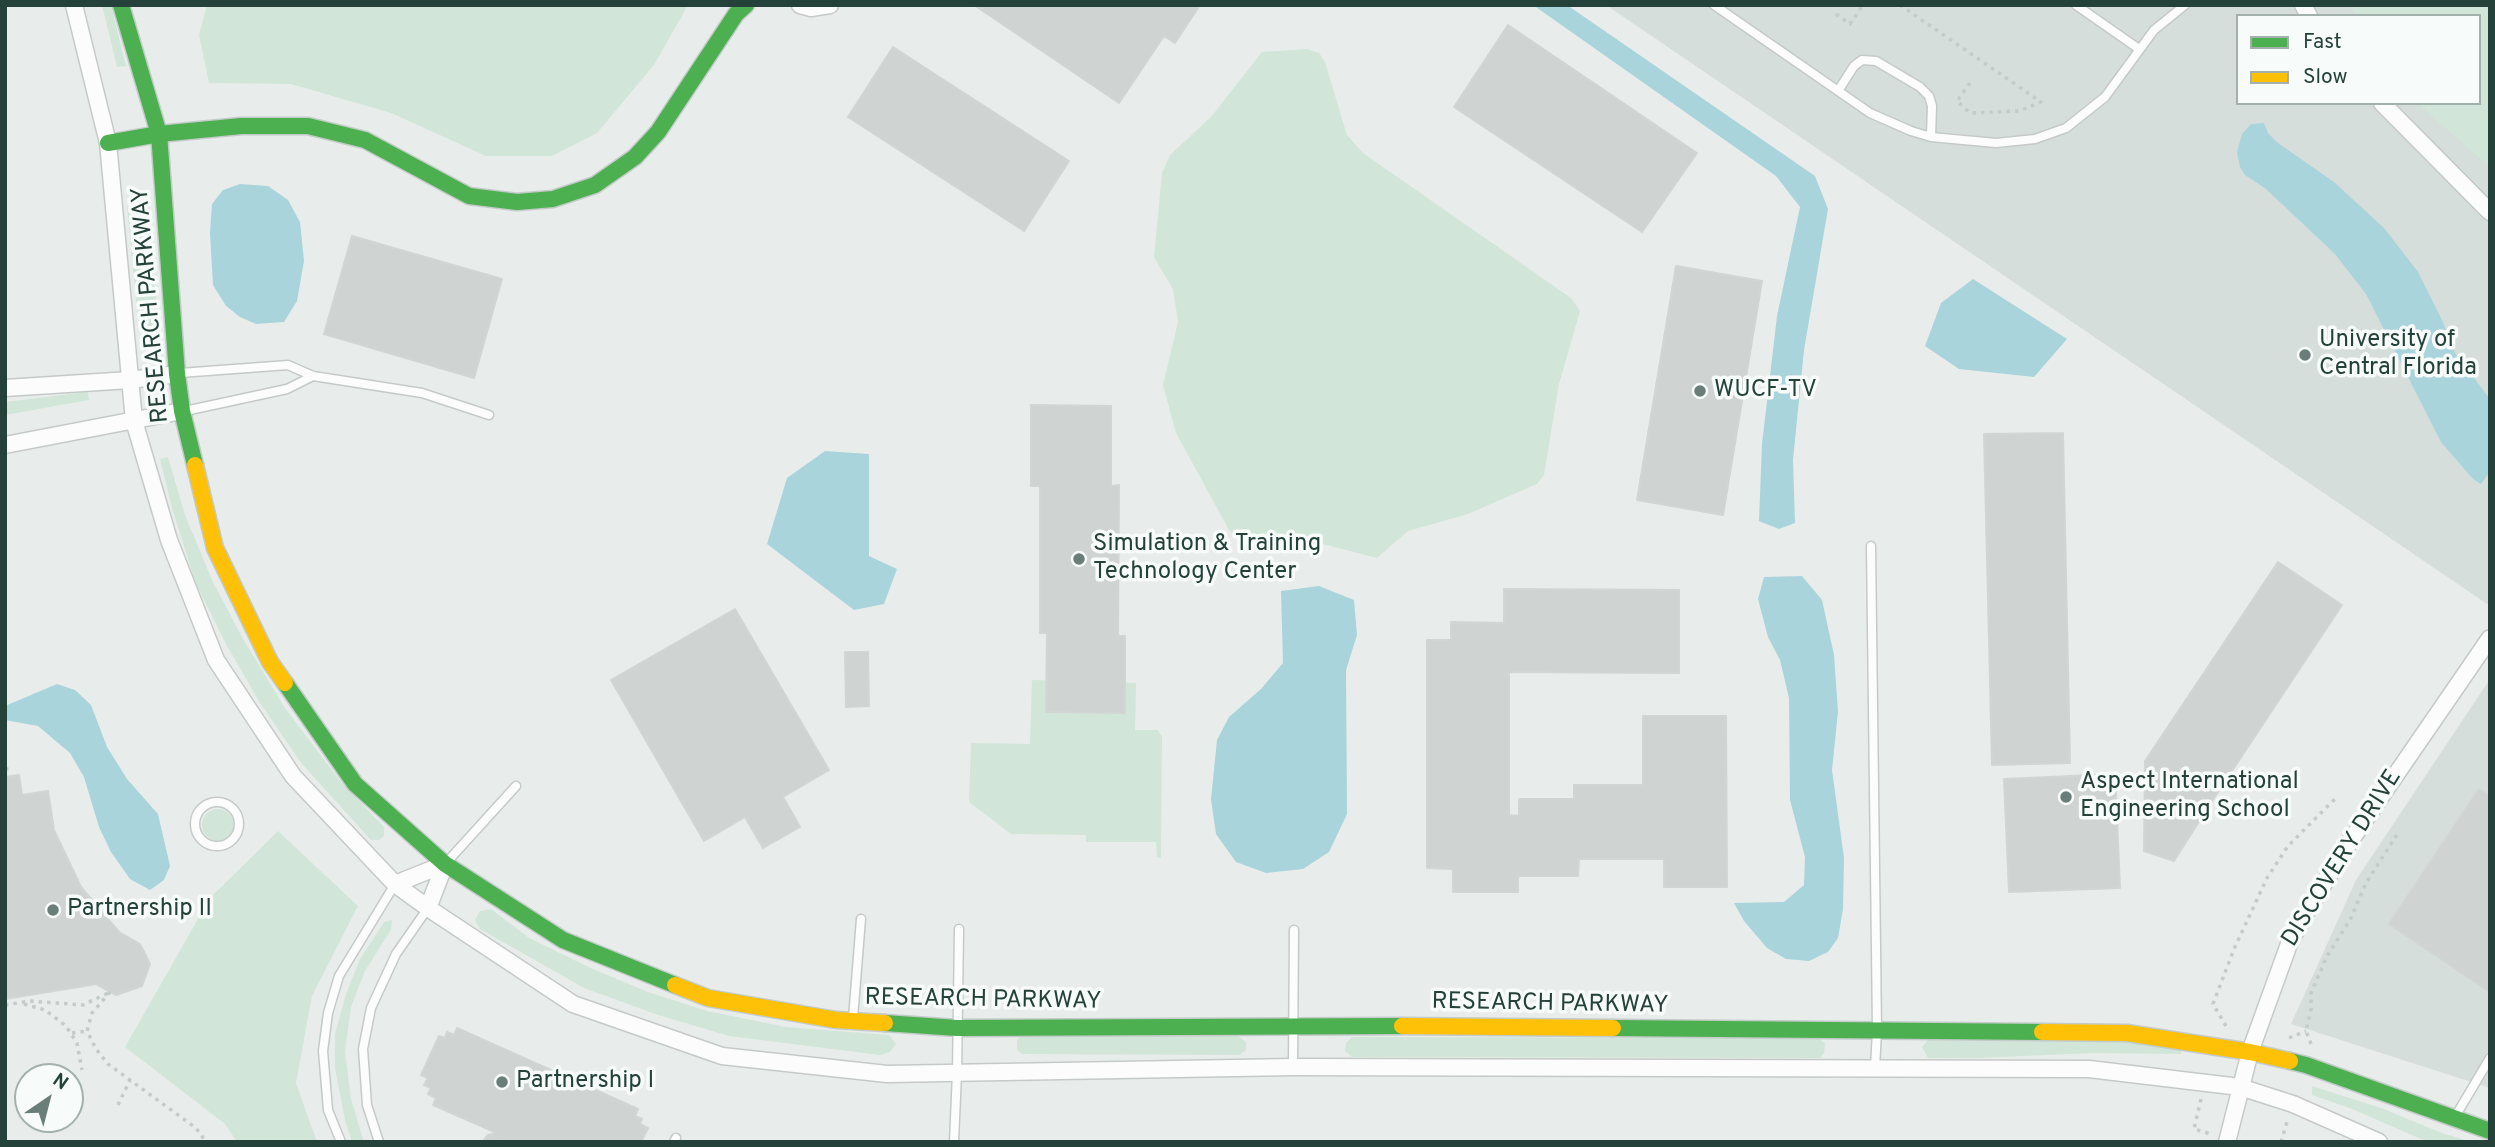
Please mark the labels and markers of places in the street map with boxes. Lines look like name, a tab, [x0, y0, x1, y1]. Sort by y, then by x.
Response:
place label: University of Central Florida	[2319, 327, 2477, 383]
marker: University of Central Florida	[2297, 347, 2313, 363]
place label: WUCF-TV	[1714, 377, 1817, 405]
marker: WUCF-TV	[1692, 383, 1708, 399]
place label: Simulation & Training Technology Center	[1093, 531, 1321, 587]
marker: Simulation & Training Technology Center	[1071, 551, 1087, 567]
place label: Aspect International Engineering School	[2080, 769, 2299, 825]
marker: Aspect International Engineering School	[2058, 789, 2074, 805]
place label: Partnership II	[67, 896, 212, 924]
marker: Partnership II	[45, 902, 61, 918]
place label: Partnership I	[516, 1068, 654, 1096]
marker: Partnership I	[494, 1074, 510, 1090]

